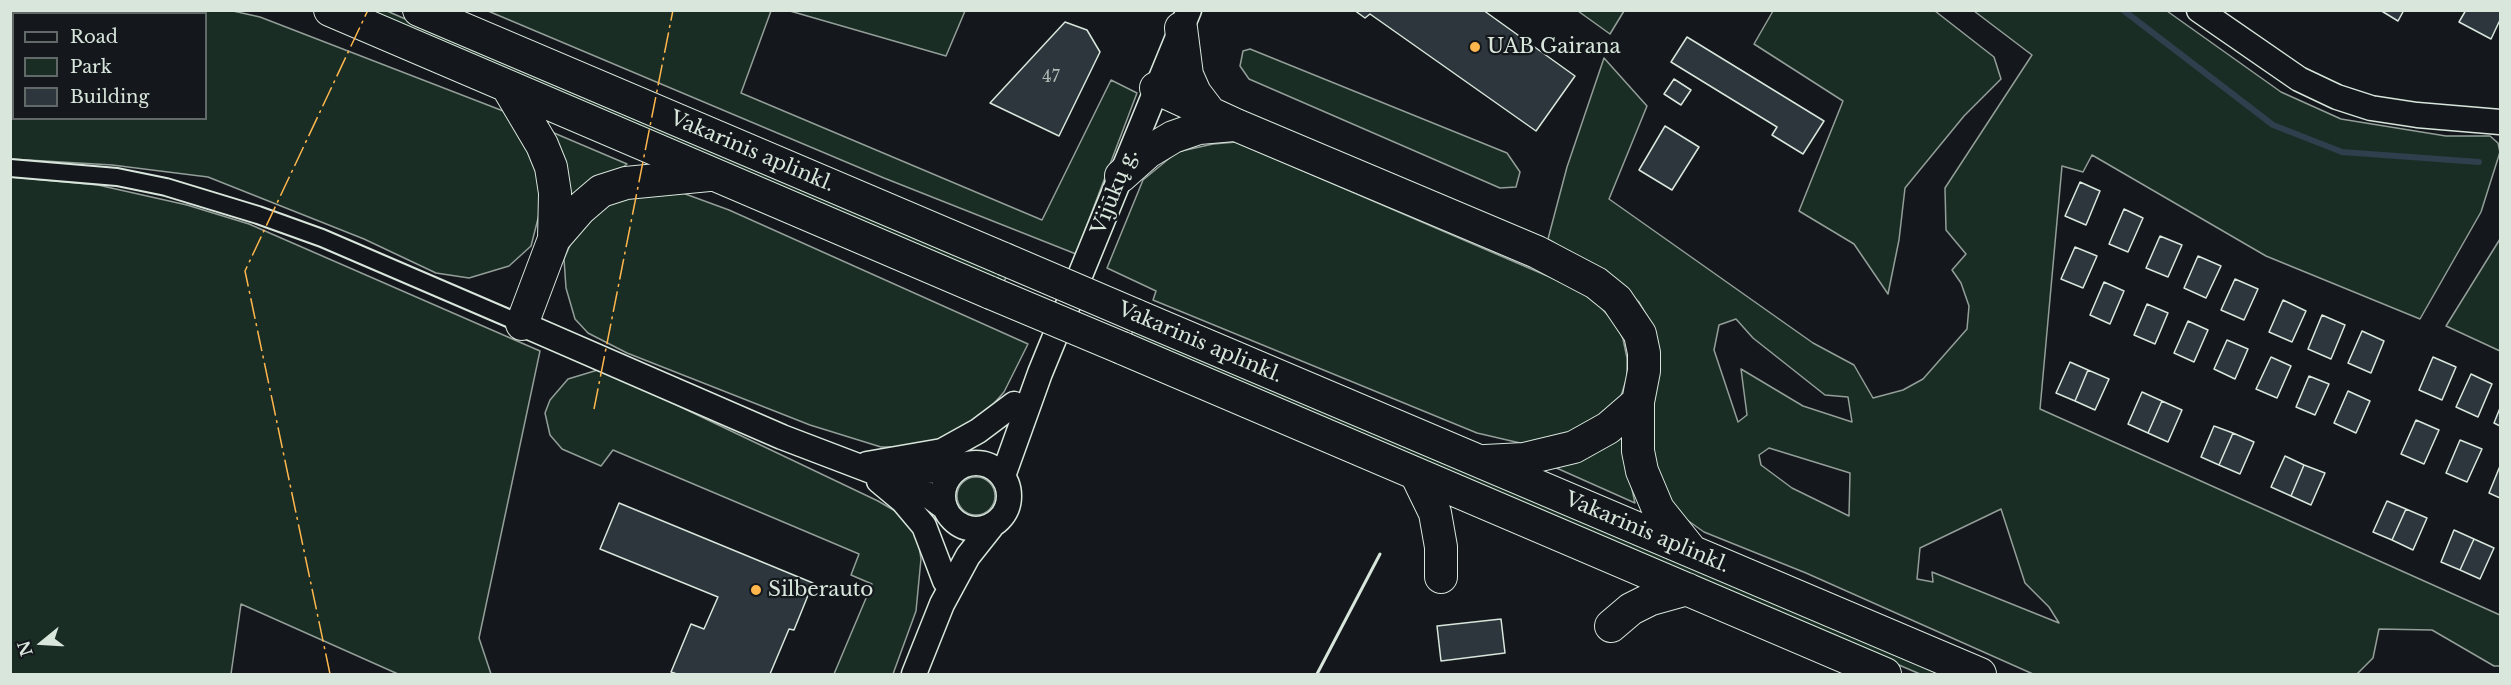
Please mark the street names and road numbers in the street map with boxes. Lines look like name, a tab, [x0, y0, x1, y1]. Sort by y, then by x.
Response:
street label: Vakarinis aplinkl.	[666, 107, 838, 197]
street label: Vijūkų g.	[1087, 146, 1143, 238]
street label: Vakarinis aplinkl.	[1114, 298, 1286, 388]
street label: Vakarinis aplinkl.	[1561, 488, 1733, 578]

